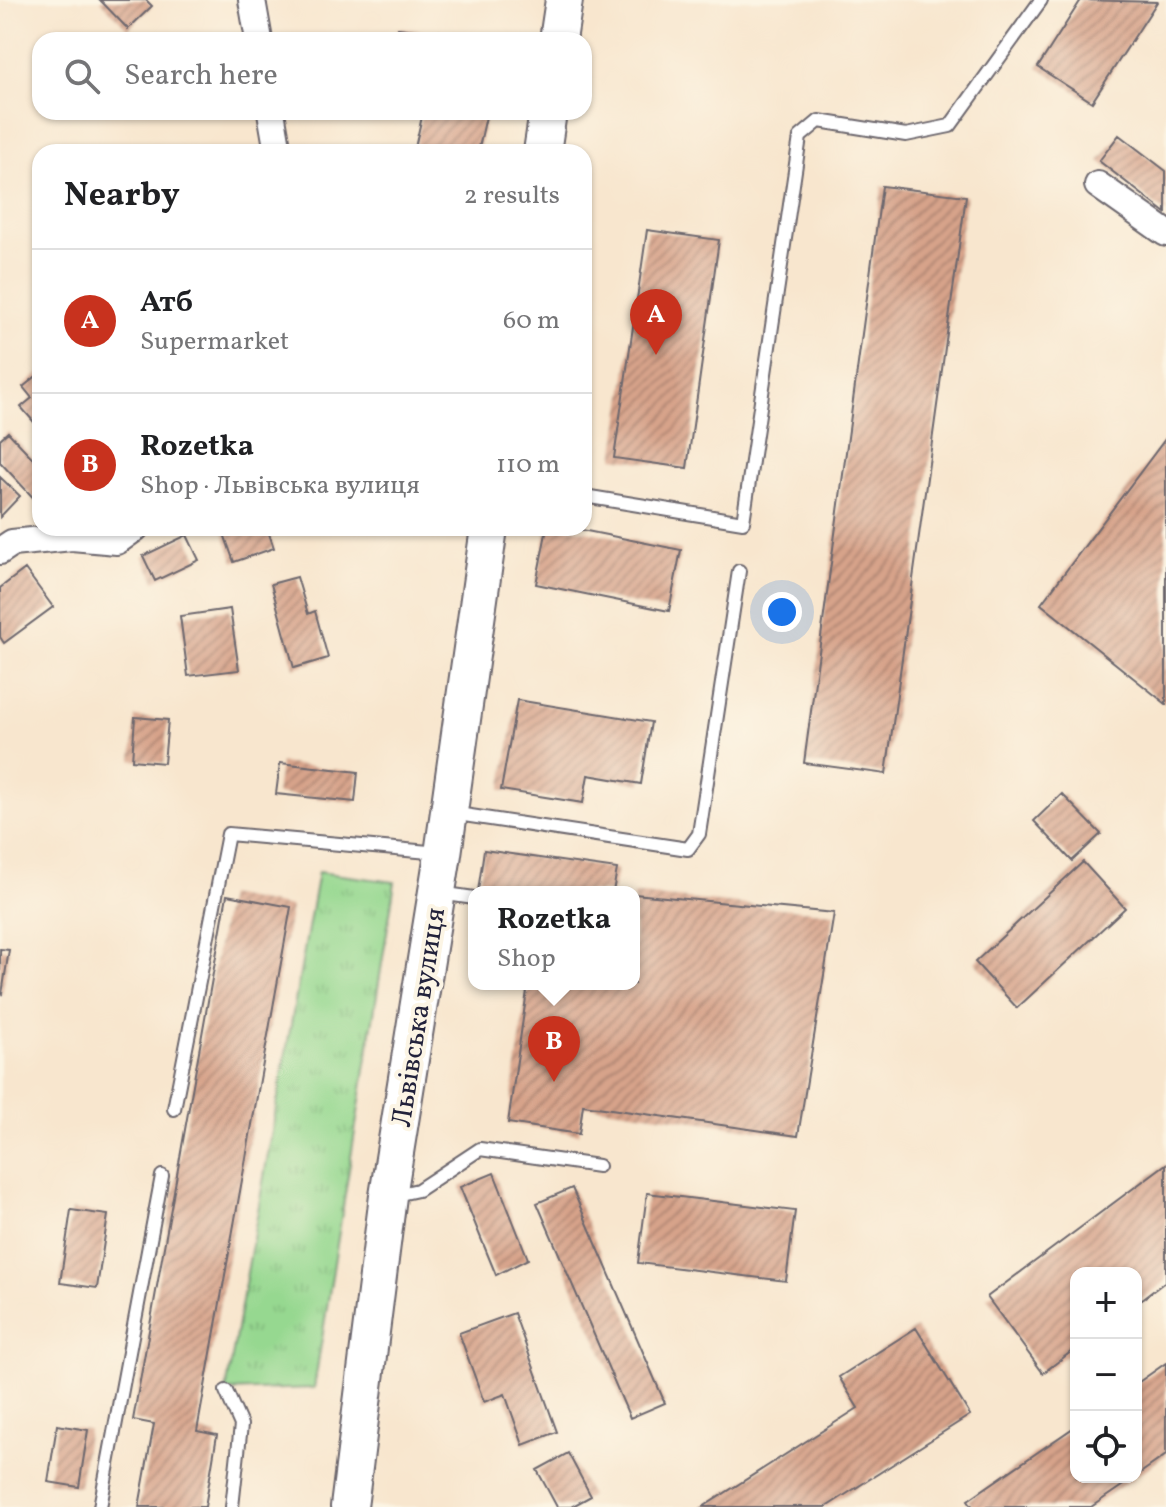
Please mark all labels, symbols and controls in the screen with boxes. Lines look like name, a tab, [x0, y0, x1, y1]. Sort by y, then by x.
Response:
search box	[32, 32, 592, 120]
icon: search	[60, 54, 104, 98]
text: Search here	[124, 55, 278, 97]
text: Nearby	[64, 173, 180, 220]
text: 2 results	[464, 178, 560, 214]
text: Атб	[140, 282, 193, 324]
pin: A	[630, 289, 682, 355]
text: A	[81, 303, 99, 339]
text: 60 m	[503, 303, 560, 339]
text: Supermarket	[140, 324, 289, 360]
text: Rozetka	[140, 426, 254, 468]
text: B	[81, 447, 99, 483]
text: 110 m	[496, 447, 560, 483]
text: Shop · Львівська вулиця	[140, 468, 420, 504]
your location	[762, 592, 802, 632]
popup	[468, 886, 640, 990]
text: Rozetka	[497, 899, 611, 941]
street label: Львівська вулиця	[383, 905, 456, 1130]
text: Shop	[497, 941, 556, 977]
pin: B	[528, 1016, 580, 1082]
map controls	[1070, 1267, 1142, 1483]
button: +	[1070, 1267, 1142, 1339]
button: −	[1070, 1339, 1142, 1411]
button: locate	[1070, 1411, 1142, 1483]

